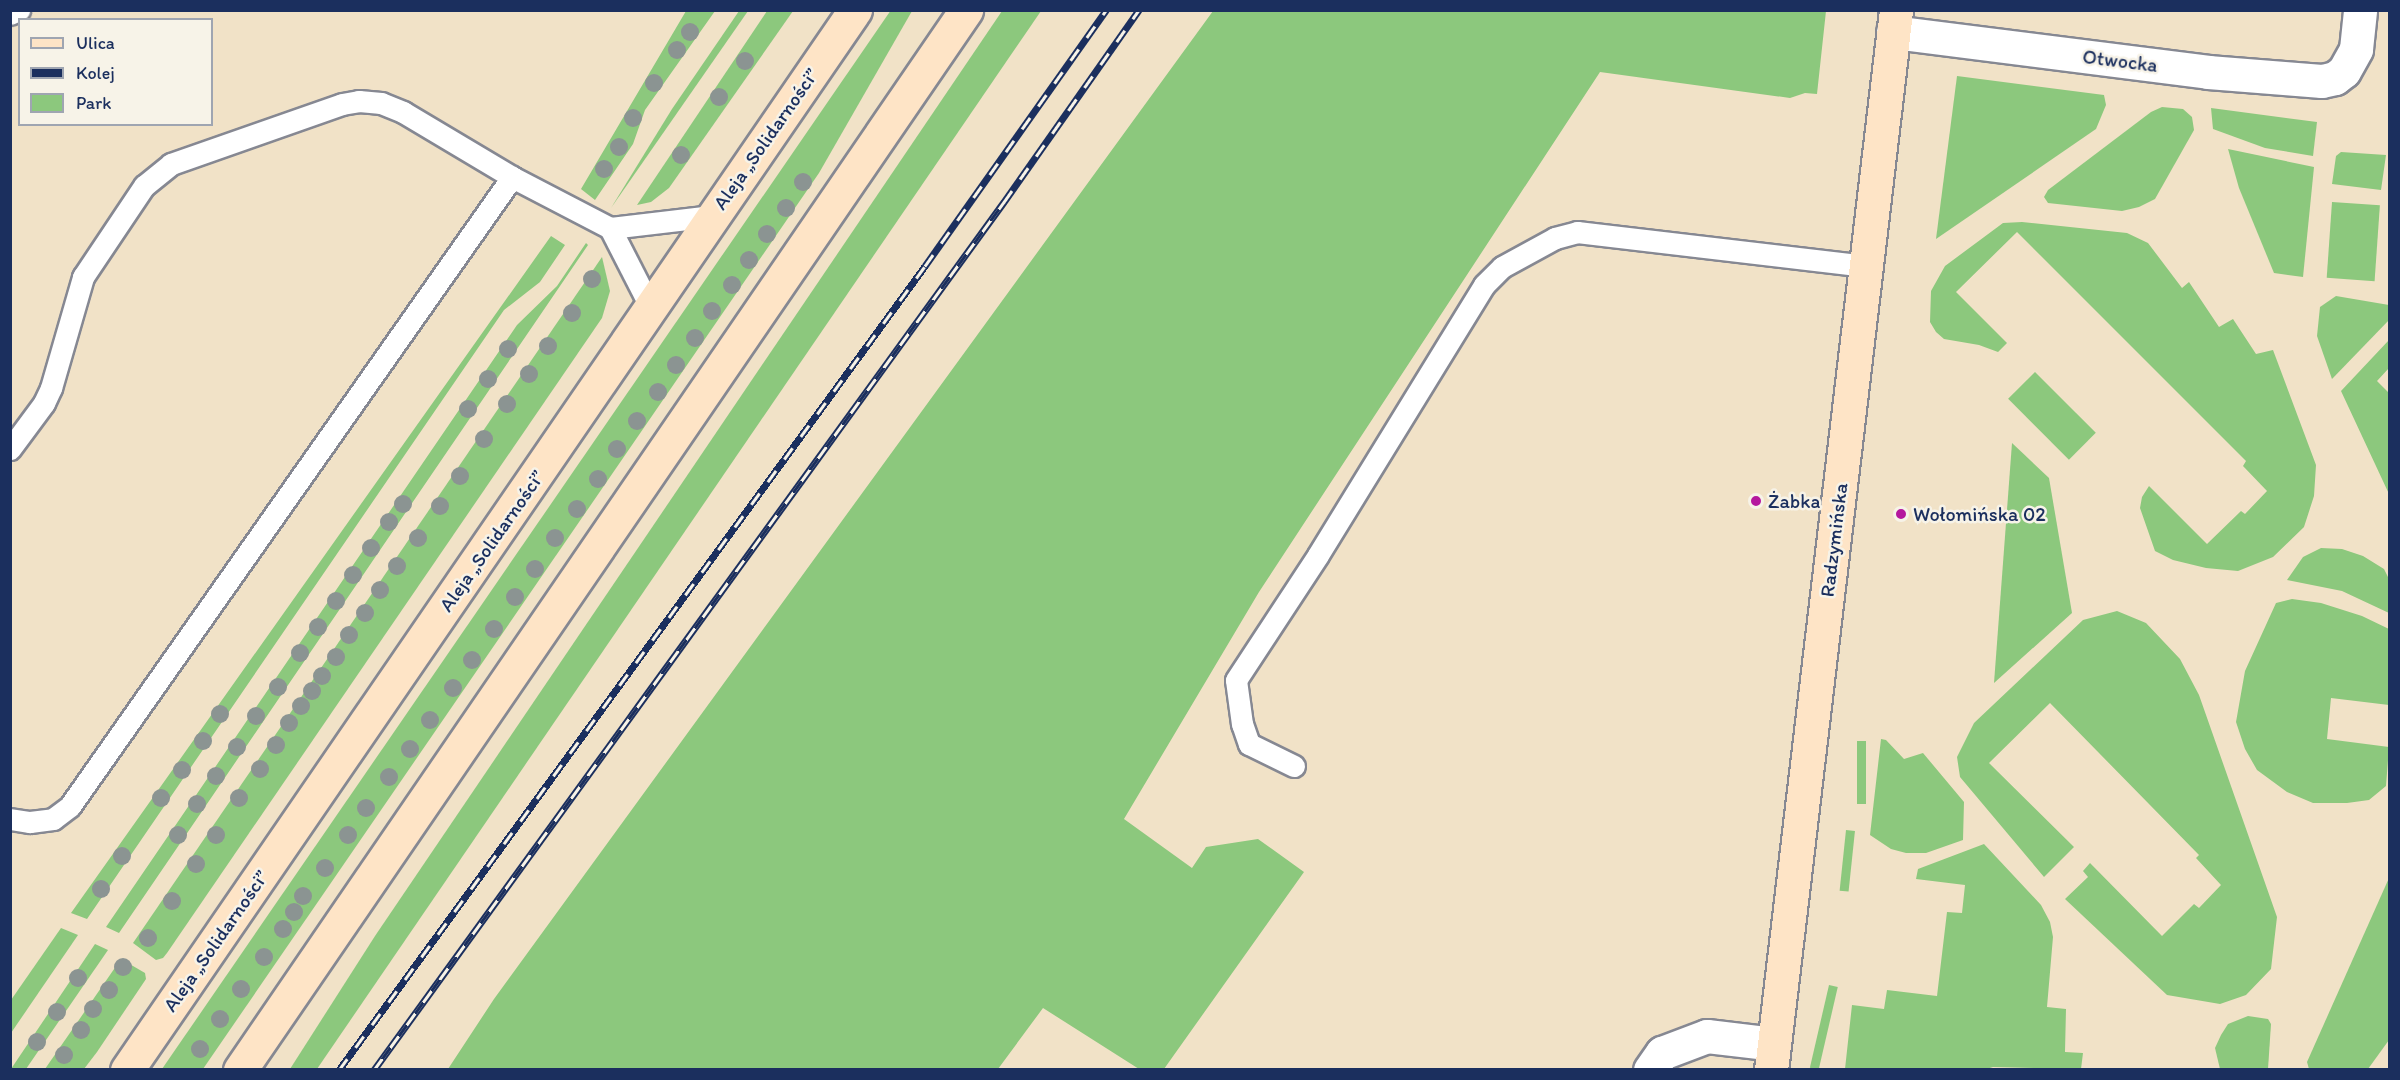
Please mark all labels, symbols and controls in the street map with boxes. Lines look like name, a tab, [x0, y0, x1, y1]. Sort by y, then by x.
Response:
legend	[18, 18, 213, 126]
text: Ulica	[76, 32, 115, 54]
street label: Otwocka	[2081, 44, 2159, 78]
text: Kolej	[76, 62, 115, 84]
street label: Aleja „Solidarności”	[708, 63, 824, 215]
text: Park	[76, 92, 111, 114]
street label: Aleja „Solidarności”	[434, 465, 550, 617]
street label: Radzymińska	[1815, 481, 1853, 599]
place label: Żabka	[1768, 489, 1820, 513]
marker: Żabka	[1749, 494, 1763, 508]
place label: Wołomińska 02	[1913, 502, 2046, 526]
marker: Wołomińska 02	[1894, 507, 1908, 521]
street label: Aleja „Solidarności”	[158, 865, 274, 1017]

